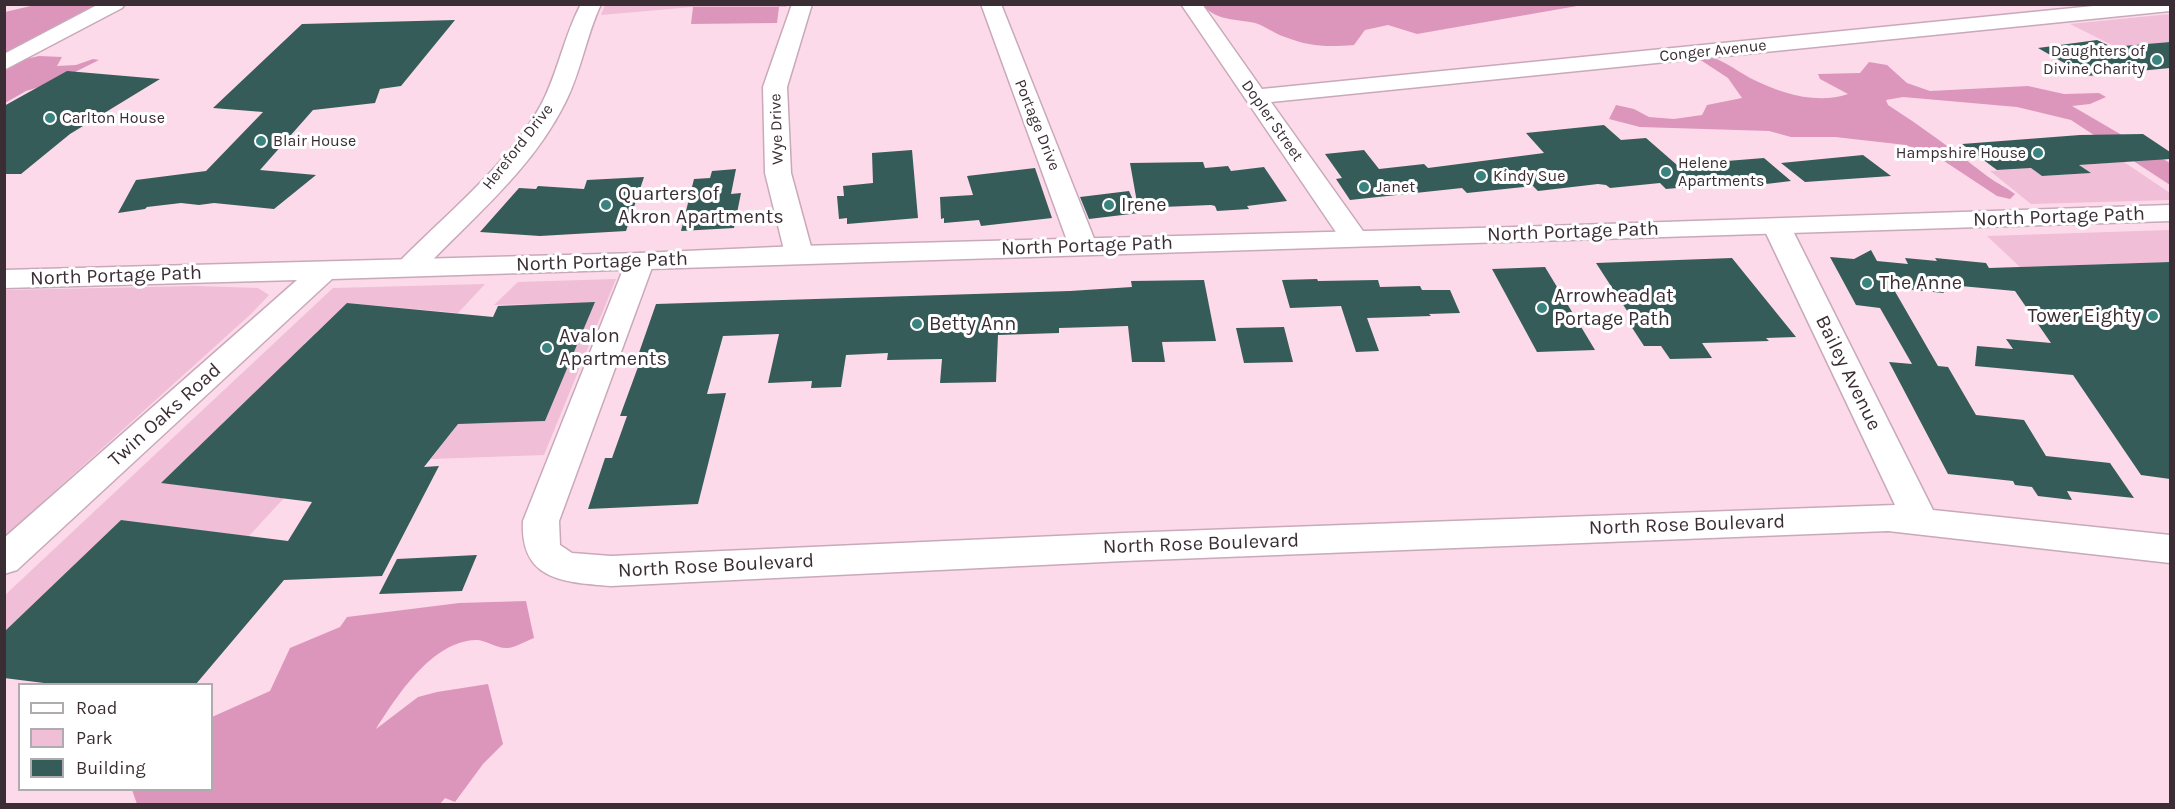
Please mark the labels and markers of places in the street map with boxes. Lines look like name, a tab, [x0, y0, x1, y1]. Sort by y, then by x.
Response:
place label: Daughters of Divine Charity	[2043, 41, 2145, 79]
marker: Daughters of Divine Charity	[2150, 53, 2164, 67]
place label: Carlton House	[62, 108, 165, 128]
marker: Carlton House	[43, 111, 57, 125]
place label: Blair House	[273, 131, 356, 151]
marker: Blair House	[254, 134, 268, 148]
place label: Hampshire House	[1896, 143, 2026, 163]
marker: Hampshire House	[2031, 146, 2045, 160]
place label: Helene Apartments	[1678, 153, 1764, 191]
marker: Helene Apartments	[1659, 165, 1673, 179]
place label: Kindy Sue	[1493, 166, 1565, 186]
marker: Kindy Sue	[1474, 169, 1488, 183]
place label: Janet	[1376, 177, 1415, 197]
marker: Janet	[1357, 180, 1371, 194]
place label: Quarters of Akron Apartments	[618, 182, 784, 229]
place label: Irene	[1121, 193, 1166, 217]
marker: Quarters of Akron Apartments	[599, 198, 613, 212]
marker: Irene	[1102, 198, 1116, 212]
place label: The Anne	[1879, 271, 1962, 295]
marker: The Anne	[1860, 276, 1874, 290]
place label: Arrowhead at Portage Path	[1554, 284, 1674, 331]
marker: Arrowhead at Portage Path	[1535, 301, 1549, 315]
place label: Tower Eighty	[2028, 304, 2141, 328]
marker: Tower Eighty	[2146, 309, 2160, 323]
place label: Betty Ann	[929, 312, 1016, 336]
marker: Betty Ann	[910, 317, 924, 331]
place label: Avalon Apartments	[559, 324, 667, 371]
marker: Avalon Apartments	[540, 341, 554, 355]

